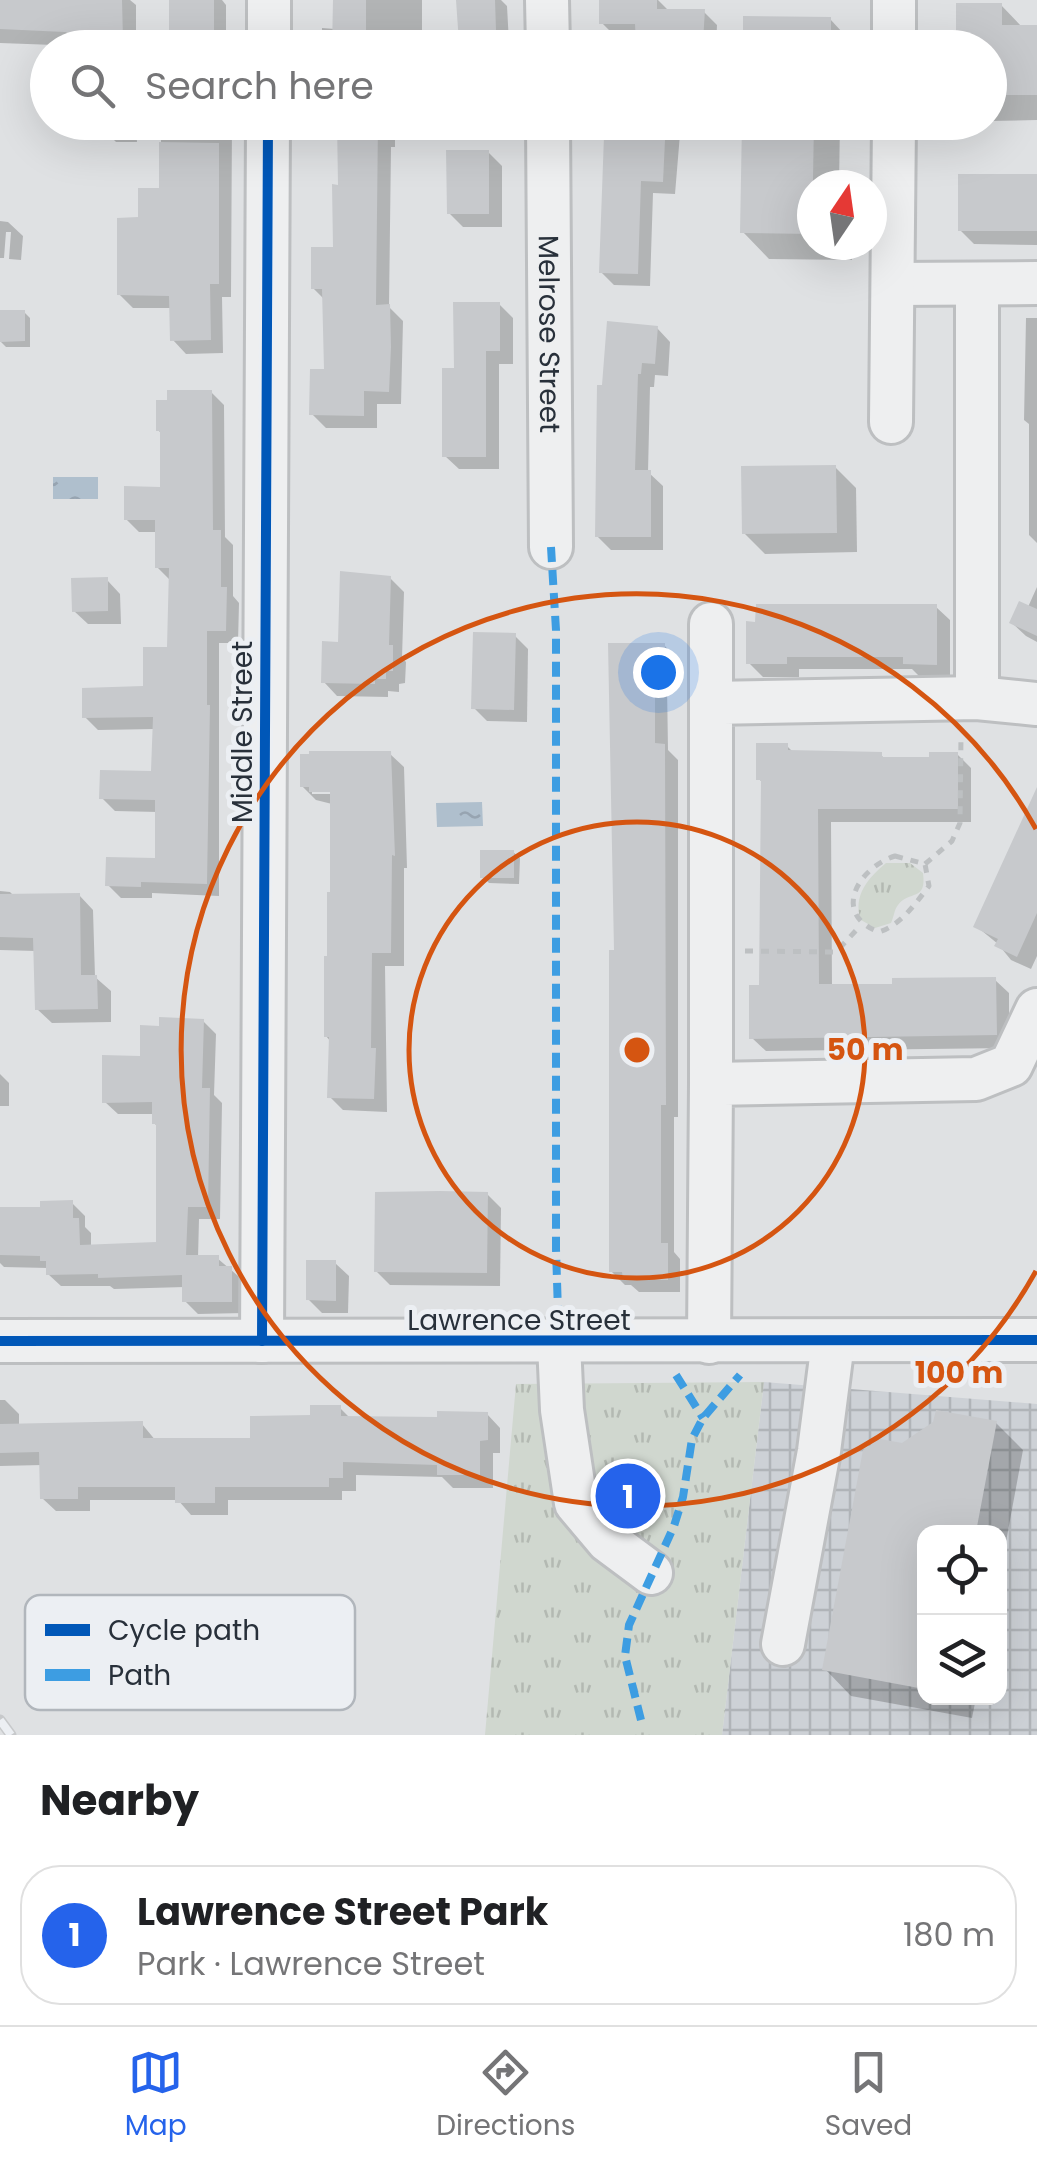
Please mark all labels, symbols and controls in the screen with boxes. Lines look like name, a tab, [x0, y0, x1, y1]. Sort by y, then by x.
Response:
search box	[30, 30, 1007, 140]
icon: search	[65, 58, 120, 113]
text: Search here	[145, 59, 374, 112]
north arrow	[797, 170, 887, 260]
street label: Melrose Street	[529, 235, 570, 433]
street label: Middle Street	[223, 641, 262, 823]
your location	[633, 647, 684, 698]
text: 50 m	[826, 1028, 904, 1071]
centre of rings	[619, 1032, 655, 1068]
street label: Lawrence Street	[407, 1301, 631, 1340]
text: 100 m	[915, 1351, 1003, 1394]
pin: 1	[596, 1458, 660, 1534]
map controls	[917, 1525, 1007, 1705]
button: locate	[917, 1525, 1007, 1615]
legend	[25, 1595, 355, 1710]
text: Cycle path	[108, 1611, 260, 1650]
button: layers	[917, 1615, 1007, 1705]
text: Path	[108, 1656, 171, 1695]
text: Nearby	[40, 1771, 199, 1830]
text: Lawrence Street Park	[137, 1885, 548, 1938]
text: 1	[68, 1912, 81, 1957]
text: 180 m	[903, 1912, 995, 1957]
text: Park · Lawrence Street	[137, 1941, 485, 1986]
tab: Map	[125, 2045, 187, 2147]
tab: Directions	[436, 2045, 575, 2147]
tab: Saved	[825, 2045, 912, 2147]

